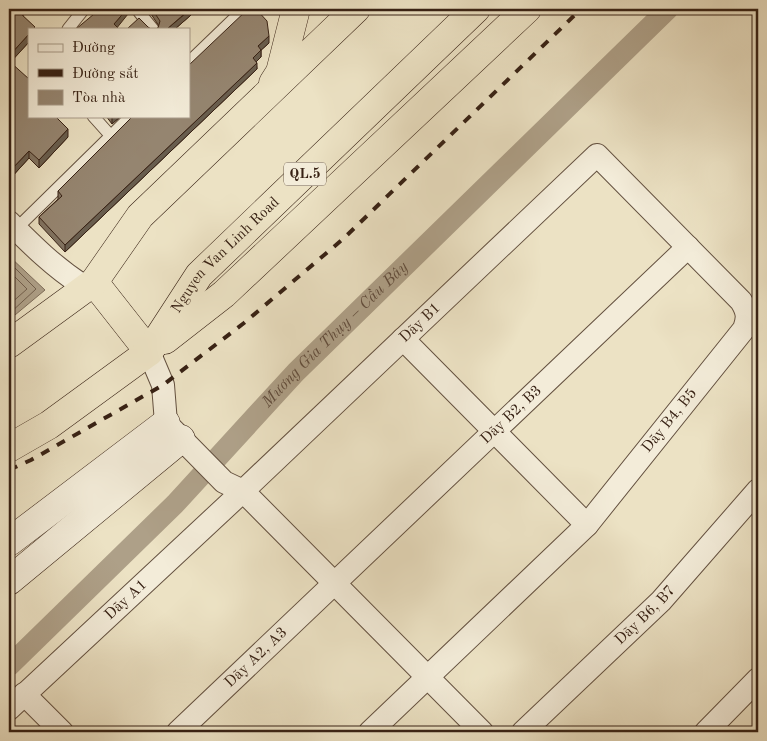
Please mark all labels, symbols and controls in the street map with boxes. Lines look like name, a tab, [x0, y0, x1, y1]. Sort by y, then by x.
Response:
legend	[28, 28, 190, 118]
text: Đường	[72, 41, 115, 56]
text: Đường sắt	[72, 65, 139, 82]
text: Tòa nhà	[72, 91, 126, 106]
road number: QL.5	[284, 162, 326, 185]
street label: Nguyen Van Linh Road	[169, 194, 283, 316]
water label: Mương Gia Thụy – Cầu Bây	[259, 259, 412, 412]
street label: Dãy B1	[397, 300, 443, 346]
street label: Dãy B2, B3	[478, 383, 545, 447]
street label: Dãy B4, B5	[640, 386, 700, 456]
street label: Dãy A1	[102, 577, 150, 623]
street label: Dãy B6, B7	[612, 583, 678, 648]
street label: Dãy A2, A3	[222, 625, 290, 690]

